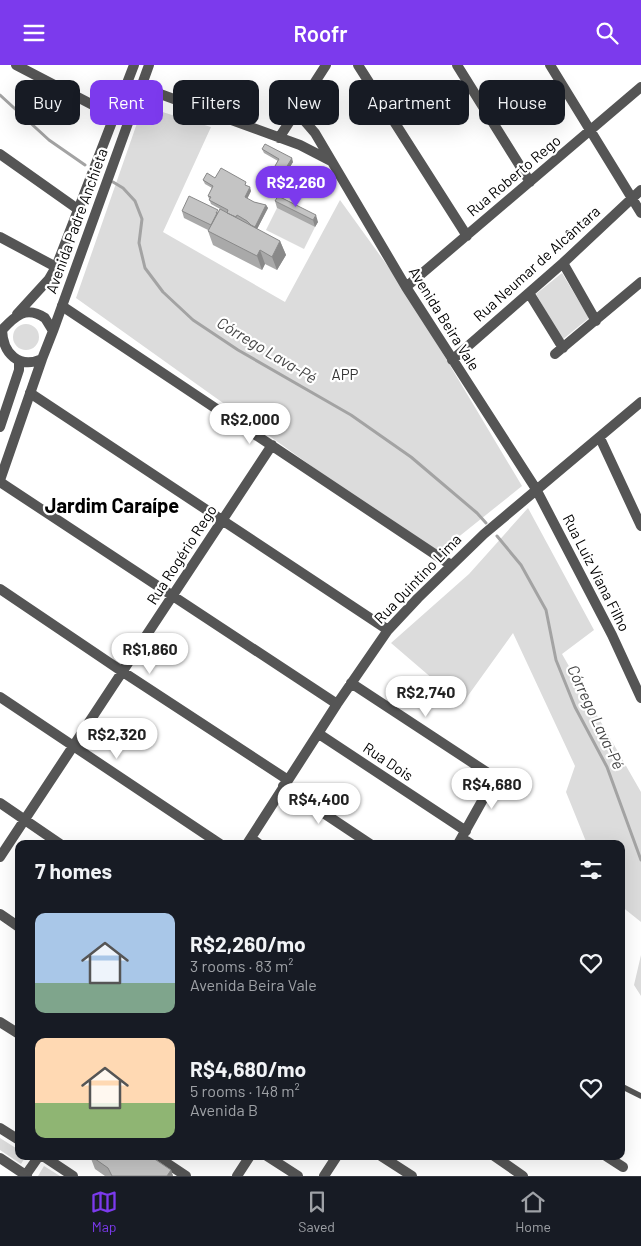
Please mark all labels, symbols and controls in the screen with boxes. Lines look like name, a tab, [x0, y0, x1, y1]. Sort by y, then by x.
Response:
icon: menu	[20, 19, 48, 47]
icon: search	[593, 19, 621, 47]
text: Roofr	[293, 20, 348, 46]
chip: Buy	[15, 80, 80, 125]
chip: Rent	[90, 80, 163, 125]
chip: Filters	[173, 80, 259, 125]
chip: New	[269, 80, 339, 125]
chip: Apartment	[349, 80, 469, 125]
chip: House	[479, 80, 565, 125]
street label: Rua Roberto Rego	[463, 131, 564, 220]
street label: Avenida Padre Anchieta	[41, 146, 111, 296]
pin: R$2,260	[250, 165, 342, 208]
text: R$2,260	[267, 172, 325, 191]
street label: Rua Neumar de Alcântara	[469, 202, 603, 325]
street label: Avenida Beira Vale	[406, 263, 484, 374]
water label: Córrego Lava-Pé	[214, 312, 321, 387]
park label: APP	[332, 365, 359, 383]
pin: R$2,000	[204, 403, 296, 445]
text: R$2,000	[220, 409, 280, 428]
district label: Jardim Caraípe	[45, 493, 179, 517]
street label: Rua Rogério Rego	[142, 501, 220, 608]
street label: Rua Luiz Viana Filho	[560, 511, 634, 634]
street label: Rua Quintino Lima	[370, 530, 465, 627]
pin: R$1,860	[104, 633, 196, 675]
text: R$1,860	[122, 639, 178, 658]
water label: Córrego Lava-Pé	[564, 661, 629, 772]
pin: R$2,740	[380, 675, 472, 718]
text: R$2,740	[397, 682, 455, 701]
pin: R$2,320	[71, 717, 163, 760]
text: R$2,320	[88, 724, 146, 743]
street label: Rua Dois	[360, 738, 417, 784]
pin: R$4,680	[446, 767, 538, 810]
text: R$4,680	[462, 774, 522, 793]
pin: R$4,400	[273, 783, 365, 825]
text: R$4,400	[289, 789, 349, 808]
icon: filters	[577, 856, 605, 884]
text: 7 homes	[35, 858, 112, 883]
text: R$2,260/mo	[190, 931, 306, 956]
icon: home	[75, 933, 135, 993]
icon: heart	[577, 949, 605, 977]
text: 3 rooms · 83 m²	[190, 956, 294, 975]
text: Avenida Beira Vale	[190, 975, 317, 994]
text: R$4,680/mo	[190, 1056, 306, 1081]
icon: home	[75, 1058, 135, 1118]
icon: heart	[577, 1074, 605, 1102]
text: 5 rooms · 148 m²	[190, 1081, 300, 1100]
text: Avenida B	[190, 1100, 258, 1119]
tab: Map	[90, 1188, 118, 1235]
tab: Saved	[298, 1188, 335, 1235]
tab: Home	[515, 1188, 551, 1235]

